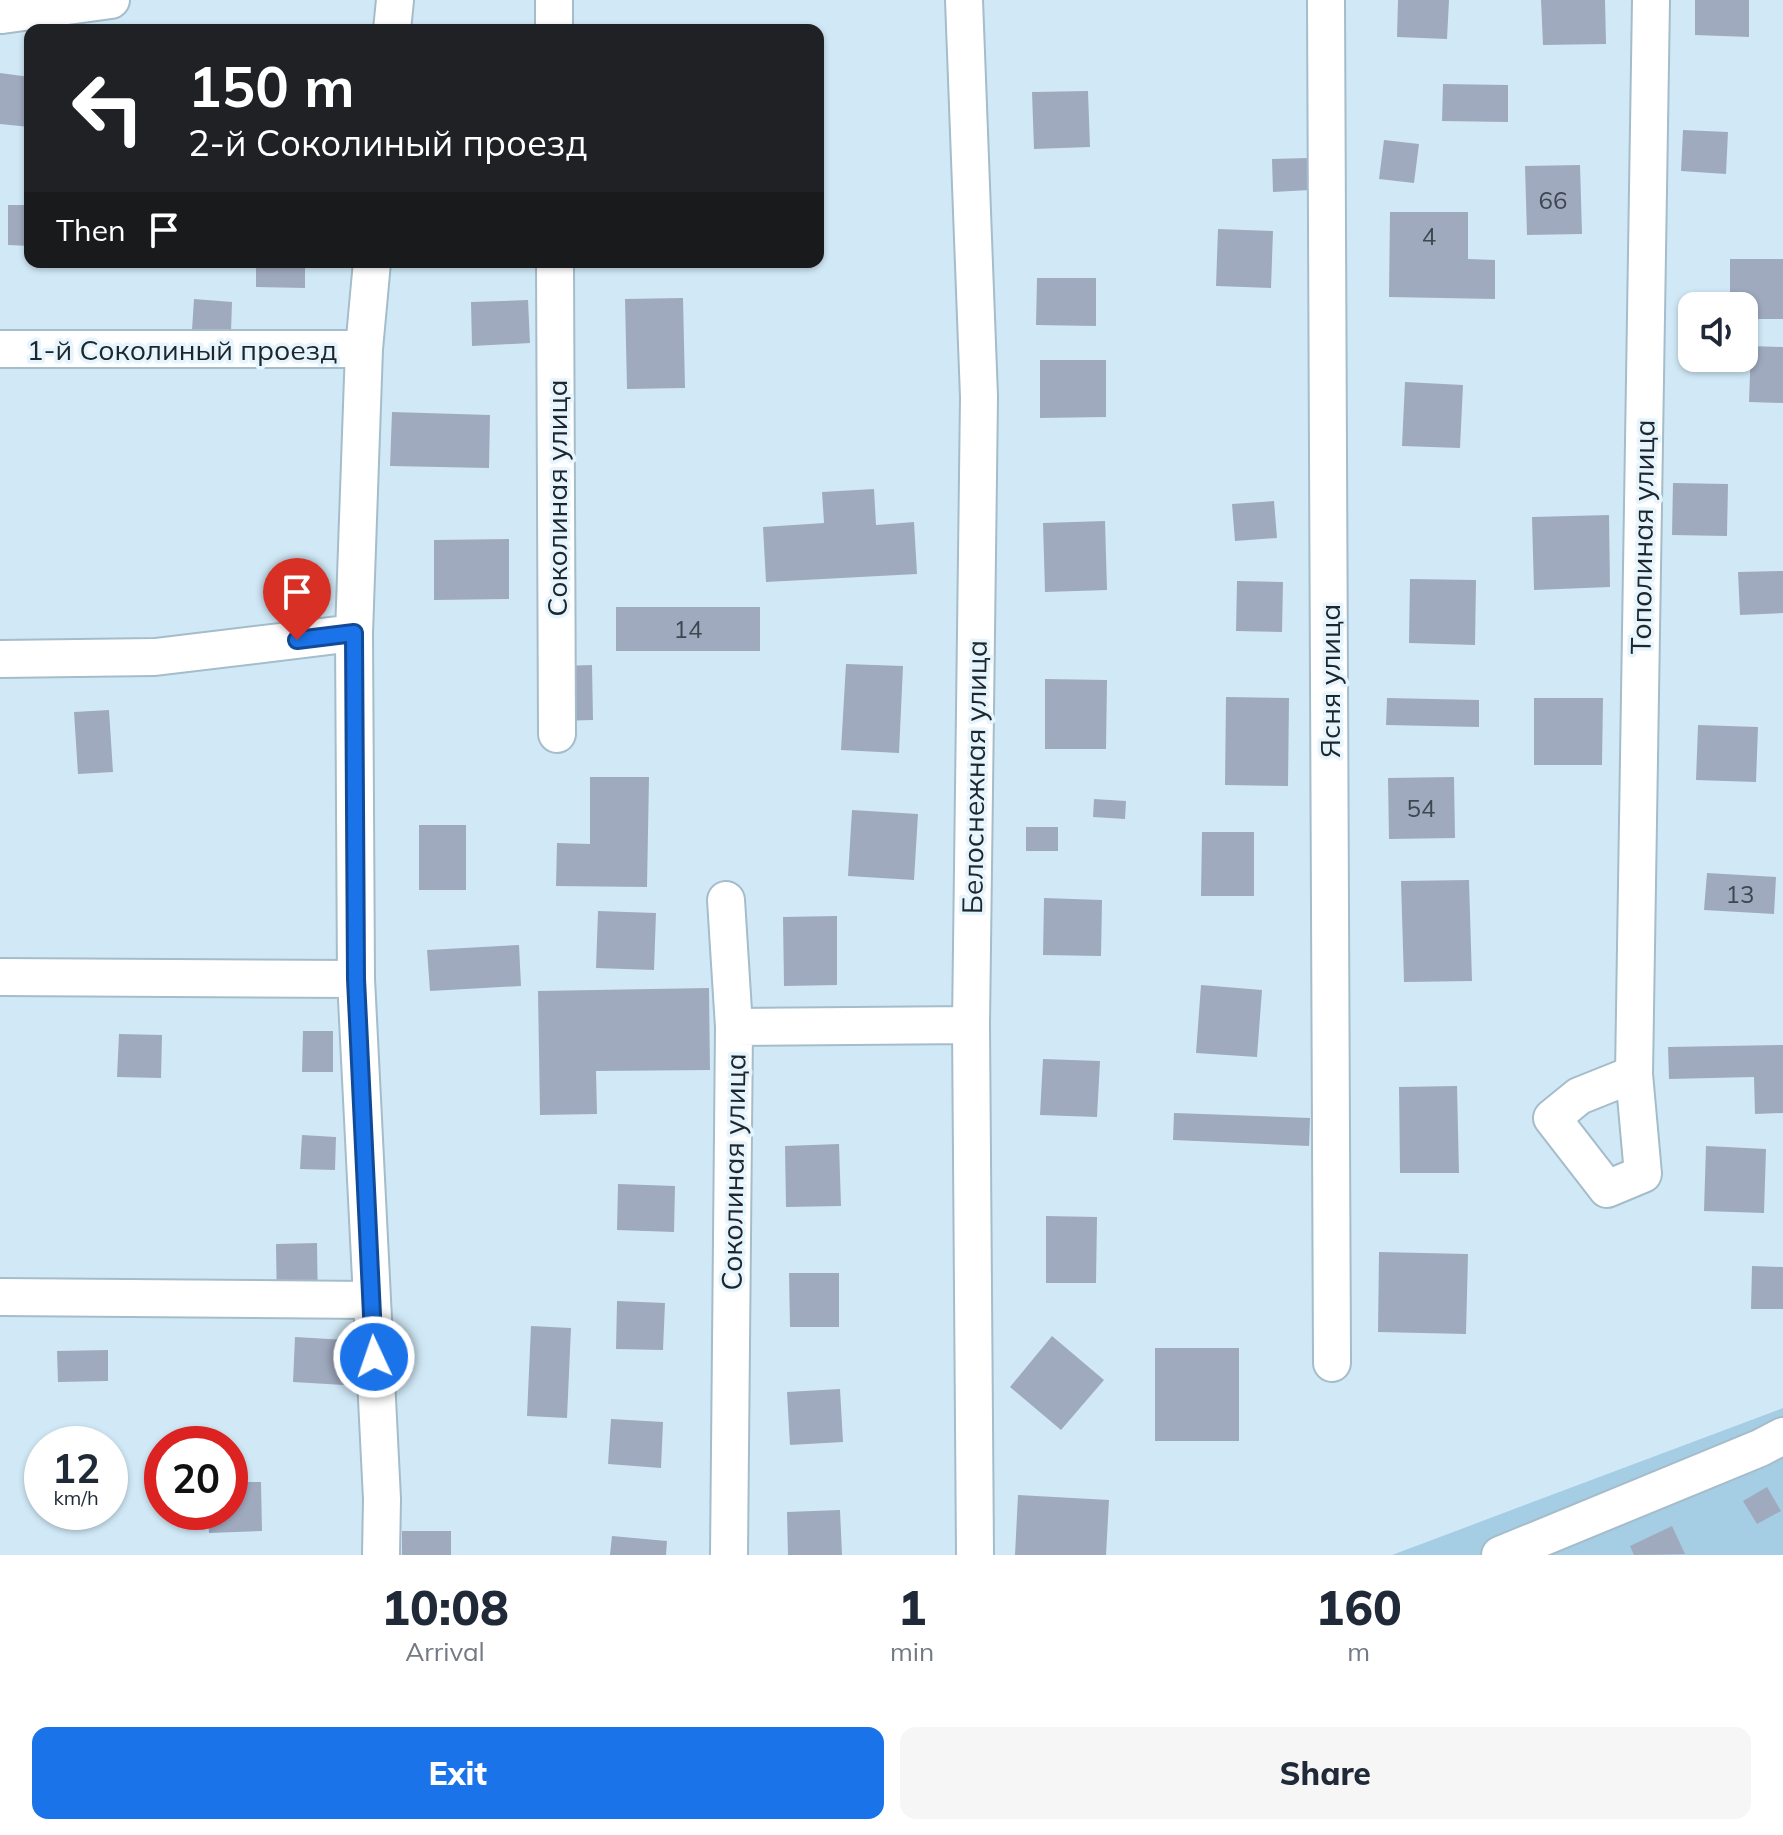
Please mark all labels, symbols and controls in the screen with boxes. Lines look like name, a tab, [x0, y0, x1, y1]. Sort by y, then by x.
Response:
text: 150 m	[188, 51, 355, 121]
icon: left	[56, 56, 160, 160]
text: 2-й Соколиный проезд	[188, 120, 587, 165]
house number: 66	[1539, 185, 1567, 215]
icon: arrive	[142, 208, 186, 252]
text: Then	[56, 211, 126, 249]
house number: 4	[1422, 221, 1436, 251]
map controls	[1678, 292, 1758, 372]
button: sound	[1678, 292, 1758, 372]
street label: 1-й Соколиный проезд	[27, 332, 337, 367]
street label: Соколиная улица	[539, 379, 574, 617]
street label: Тополиная улица	[1622, 419, 1662, 655]
pin	[263, 558, 331, 640]
icon: arrive	[275, 570, 319, 614]
street label: Ясня улица	[1312, 604, 1347, 758]
house number: 14	[674, 614, 702, 644]
street label: Белоснежная улица	[954, 640, 994, 914]
house number: 54	[1407, 793, 1435, 823]
house number: 13	[1726, 879, 1754, 909]
street label: Соколиная улица	[713, 1053, 753, 1291]
position arrow	[332, 1315, 416, 1399]
speed limit sign: 20	[144, 1426, 248, 1530]
text: 12	[52, 1443, 100, 1493]
text: km/h	[53, 1485, 99, 1510]
text: 10:08	[381, 1577, 509, 1637]
text: 1	[898, 1577, 927, 1637]
text: 160	[1315, 1577, 1402, 1637]
text: Arrival	[405, 1635, 485, 1668]
text: min	[890, 1635, 934, 1668]
text: m	[1347, 1635, 1370, 1668]
button: Exit	[32, 1727, 884, 1819]
button: Share	[900, 1727, 1751, 1819]

